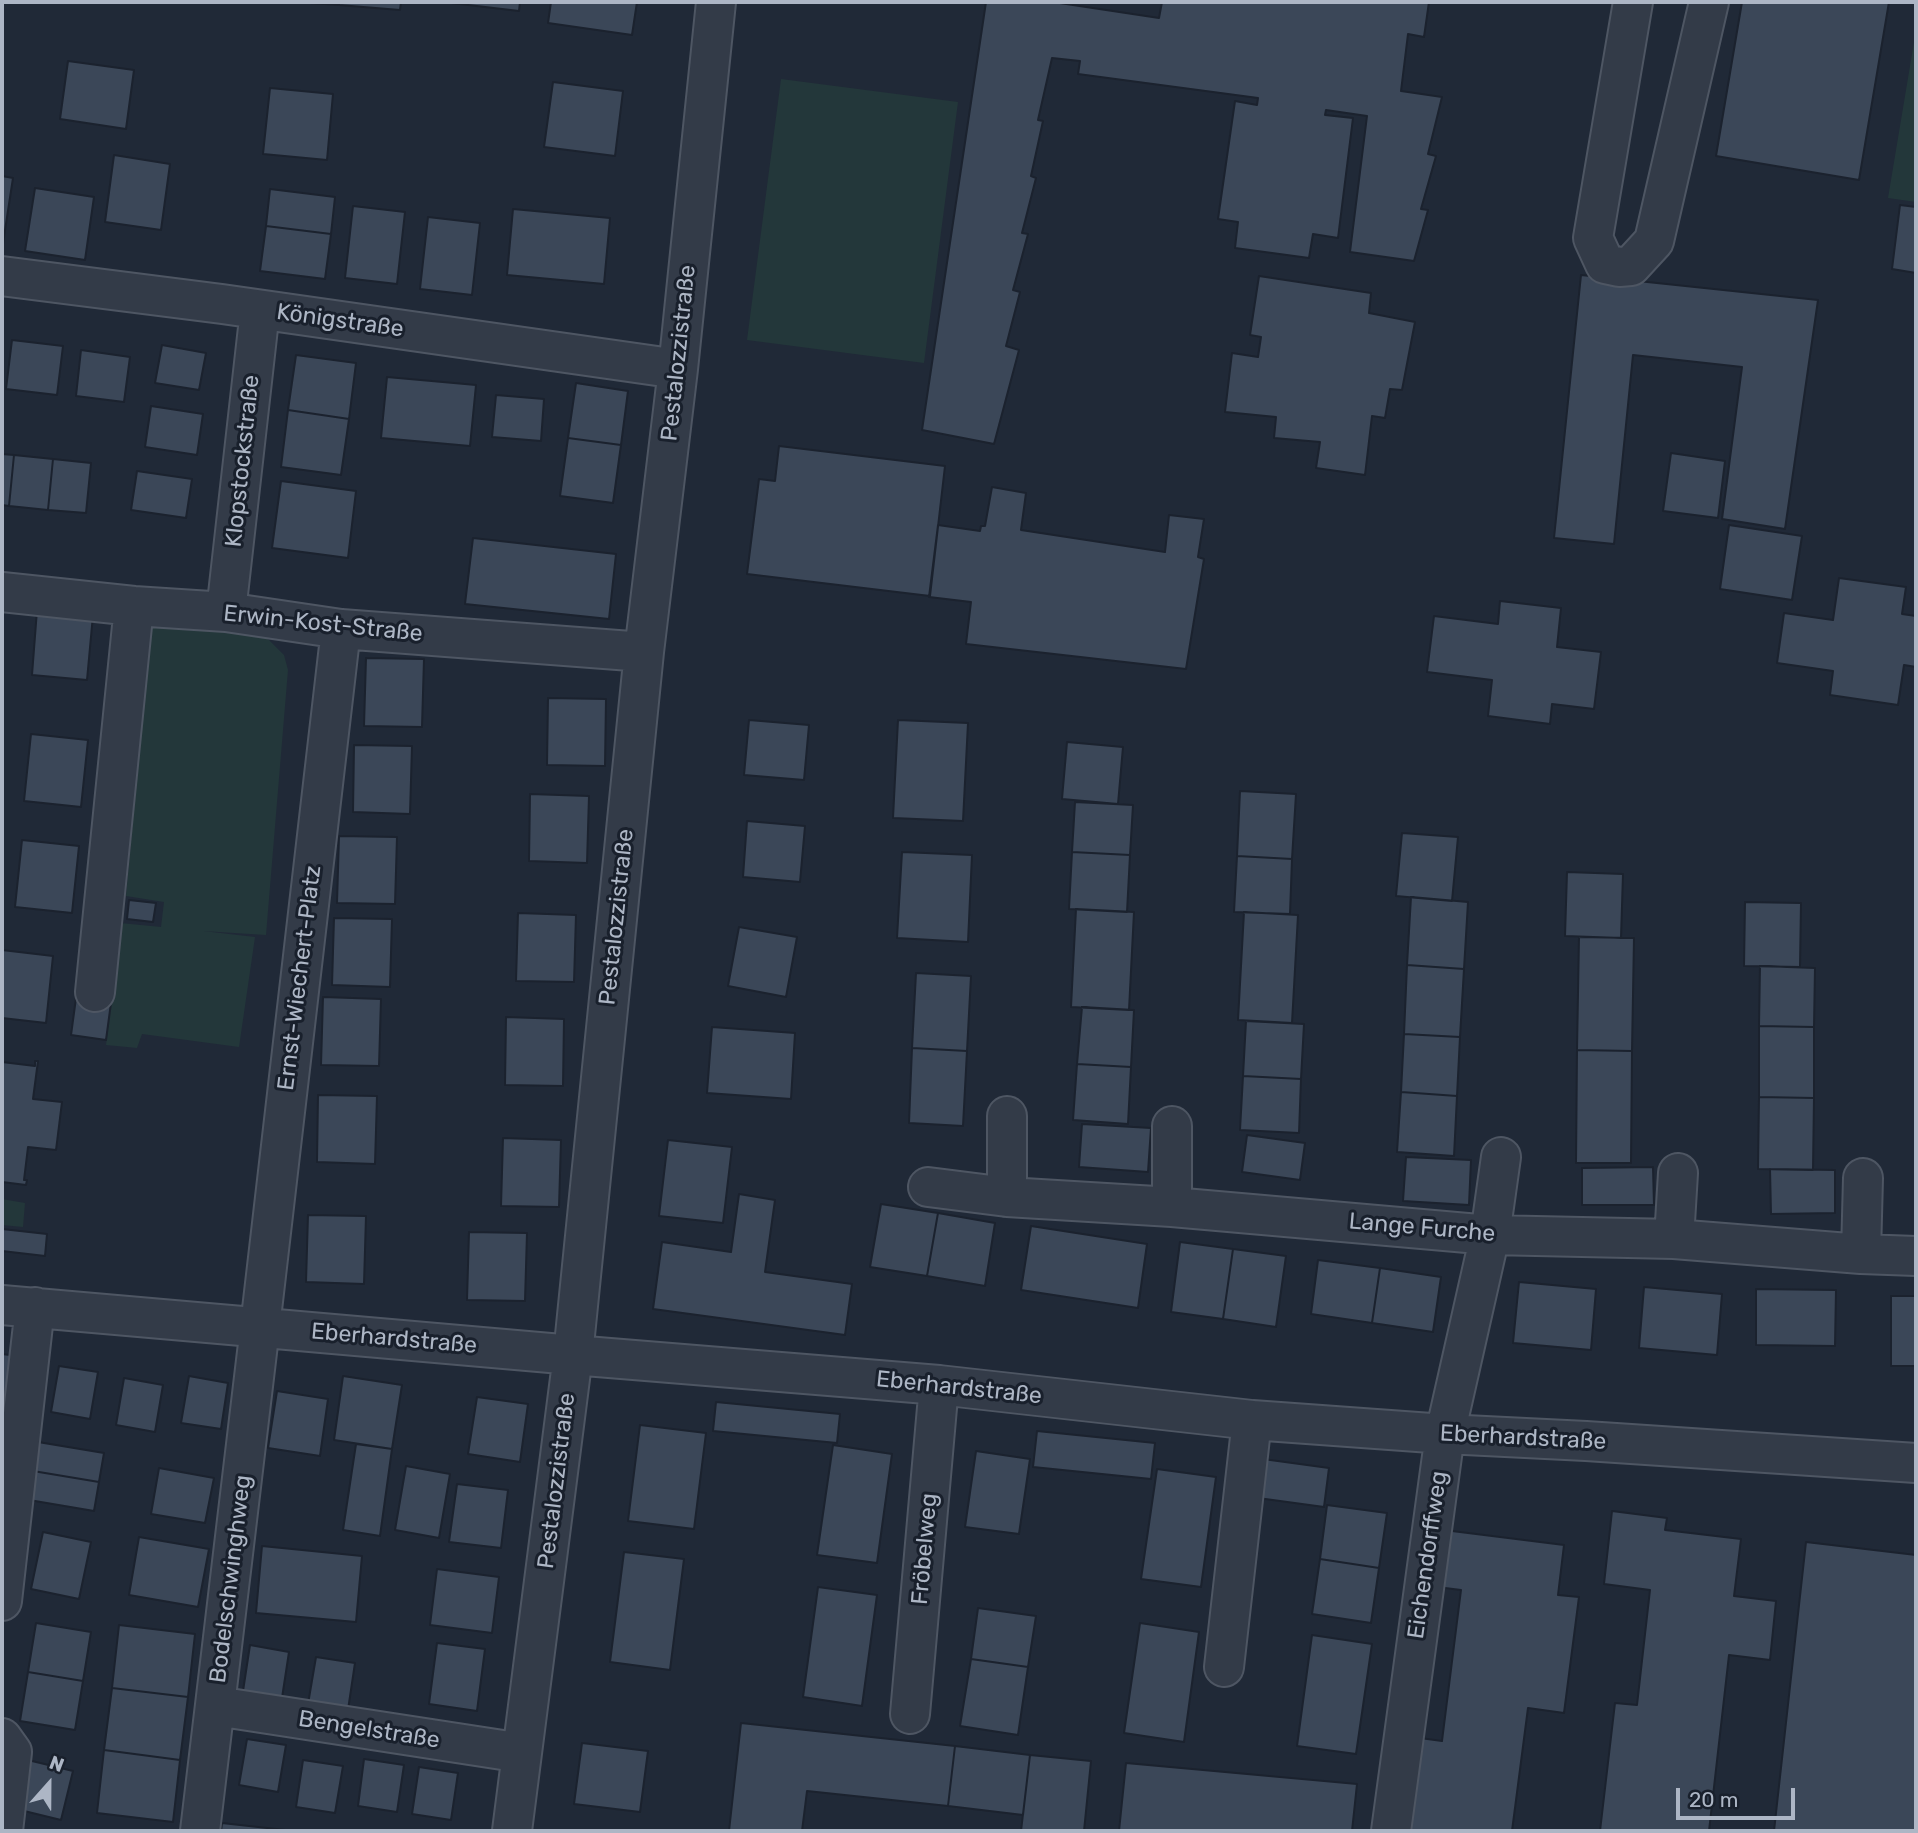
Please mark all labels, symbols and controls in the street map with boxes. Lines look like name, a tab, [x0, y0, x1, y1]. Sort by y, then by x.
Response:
street label: Pestalozzistraße	[656, 264, 702, 442]
street label: Königstraße	[275, 298, 405, 344]
street label: Klopstockstraße	[220, 374, 266, 548]
street label: Erwin-Kost-Straße	[222, 600, 424, 648]
street label: Pestalozzistraße	[594, 828, 640, 1006]
street label: Ernst-Wiechert-Platz	[273, 864, 327, 1092]
street label: Lange Furche	[1348, 1208, 1496, 1248]
street label: Eberhardstraße	[310, 1318, 478, 1360]
street label: Eberhardstraße	[875, 1366, 1043, 1410]
street label: Pestalozzistraße	[533, 1392, 581, 1570]
street label: Eberhardstraße	[1439, 1420, 1607, 1456]
street label: Eichendorffweg	[1403, 1469, 1453, 1641]
street label: Bodelschwinghweg	[205, 1473, 257, 1685]
street label: Fröbelweg	[906, 1492, 944, 1606]
street label: Bengelstraße	[296, 1705, 442, 1755]
north arrow	[14, 1749, 84, 1819]
text: N	[46, 1751, 67, 1777]
scale bar	[1680, 1773, 1799, 1817]
text: 20 m	[1689, 1787, 1738, 1812]

